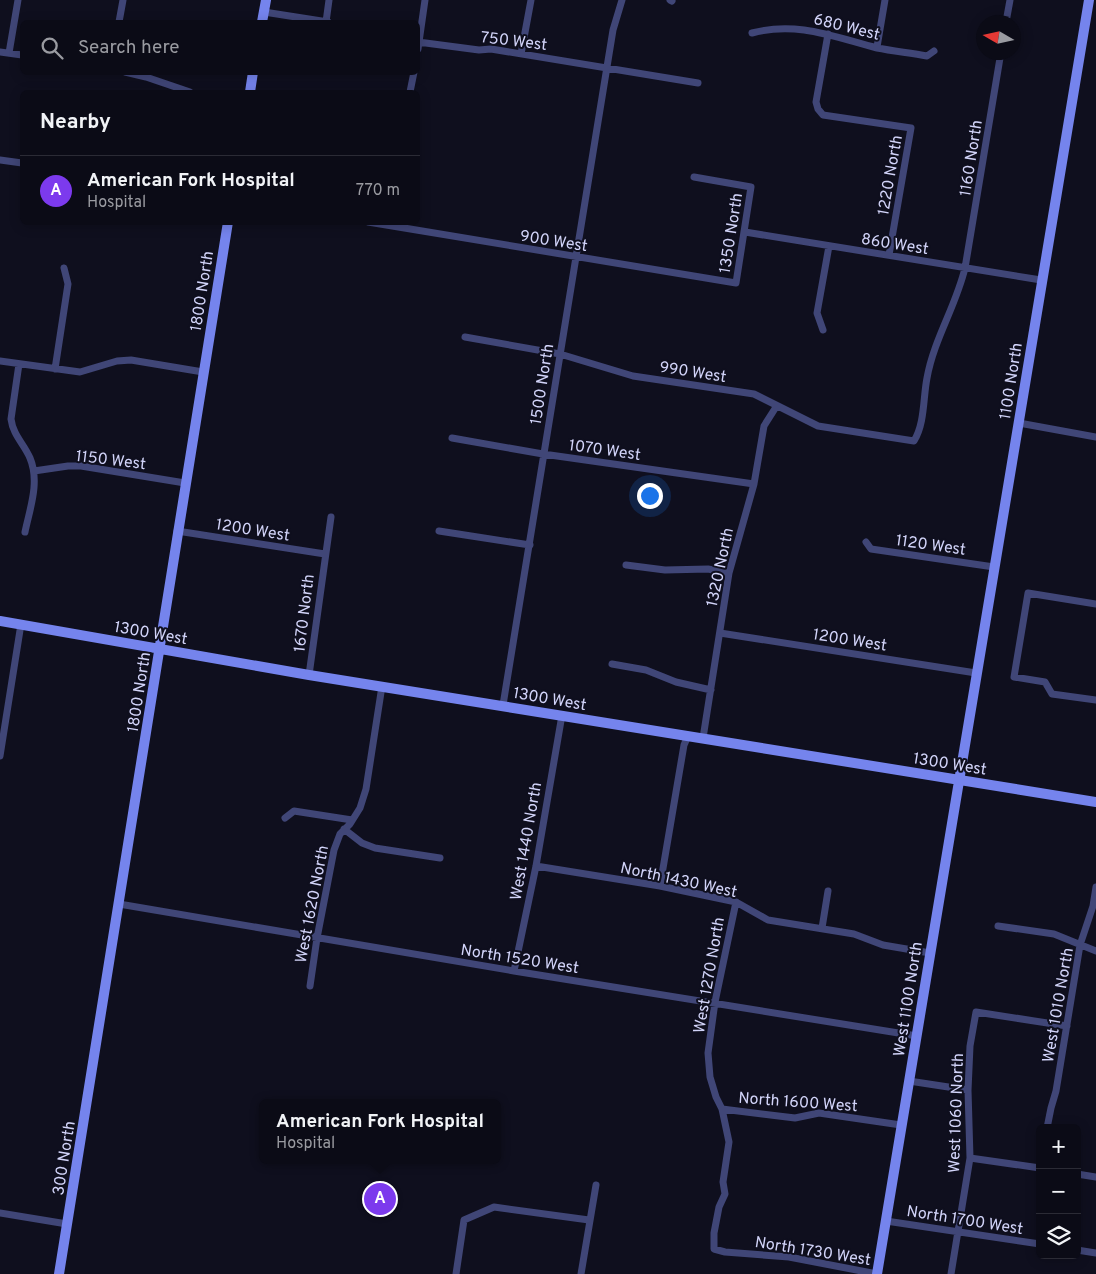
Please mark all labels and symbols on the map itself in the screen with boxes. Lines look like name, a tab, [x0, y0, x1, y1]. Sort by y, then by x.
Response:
street label: 680 West	[811, 10, 882, 46]
north arrow	[976, 15, 1021, 60]
street label: 750 West	[479, 28, 548, 56]
street label: 1160 North	[956, 119, 988, 198]
street label: 1220 North	[874, 134, 908, 217]
street label: 1350 North	[716, 192, 748, 275]
street label: 900 West	[518, 227, 589, 257]
street label: 860 West	[860, 230, 930, 260]
street label: 1800 North	[187, 250, 219, 333]
street label: 1100 North	[996, 341, 1028, 421]
street label: 1500 North	[527, 343, 559, 426]
street label: 990 West	[658, 358, 728, 388]
street label: 1070 West	[568, 436, 642, 466]
street label: 1150 West	[75, 447, 147, 475]
your location	[637, 483, 663, 509]
street label: 1200 West	[214, 515, 291, 547]
street label: 1320 North	[703, 526, 739, 609]
street label: 1120 West	[894, 531, 967, 561]
street label: 1670 North	[290, 573, 320, 653]
street label: 1300 West	[112, 618, 189, 650]
street label: 1200 West	[811, 625, 888, 657]
street label: 1800 North	[124, 651, 156, 734]
street label: 1300 West	[511, 684, 588, 716]
street label: 1300 West	[911, 749, 988, 781]
street label: West 1440 North	[507, 781, 547, 902]
street label: West 1620 North	[292, 844, 334, 965]
street label: North 1430 West	[618, 859, 739, 903]
street label: West 1270 North	[690, 916, 730, 1035]
street label: West 1100 North	[890, 940, 928, 1058]
street label: North 1520 West	[459, 941, 580, 979]
street label: West 1010 North	[1039, 946, 1079, 1064]
street label: West 1060 North	[945, 1053, 969, 1173]
street label: North 1600 West	[738, 1089, 858, 1117]
street label: 300 North	[49, 1120, 81, 1197]
pin: A	[364, 1180, 396, 1218]
street label: North 1700 West	[905, 1202, 1024, 1240]
street label: North 1730 West	[753, 1233, 872, 1271]

